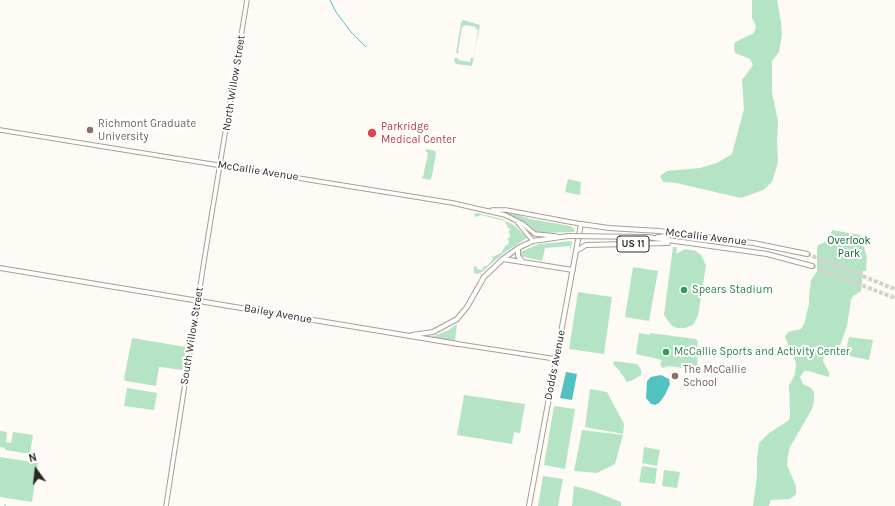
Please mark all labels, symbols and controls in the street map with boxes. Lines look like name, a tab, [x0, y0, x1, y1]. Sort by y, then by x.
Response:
street label: North Willow Street	[220, 34, 248, 132]
place label: Richmont Graduate University	[98, 117, 196, 143]
place label: Parkridge Medical Center	[381, 120, 456, 146]
marker: Richmont Graduate University	[85, 125, 95, 135]
marker: Parkridge Medical Center	[366, 127, 378, 139]
street label: McCallie Avenue	[217, 158, 299, 184]
street label: McCallie Avenue	[665, 225, 747, 249]
park label: Overlook Park	[827, 234, 871, 260]
road number: US 11	[617, 236, 649, 252]
place label: Spears Stadium	[692, 283, 773, 297]
marker: Spears Stadium	[679, 285, 689, 295]
street label: South Willow Street	[178, 286, 206, 386]
street label: Bailey Avenue	[243, 302, 313, 326]
street label: Dodds Avenue	[542, 329, 568, 401]
place label: McCallie Sports and Activity Center	[674, 345, 850, 359]
marker: McCallie Sports and Activity Center	[661, 347, 671, 357]
place label: The McCallie School	[683, 363, 746, 389]
marker: The McCallie School	[670, 371, 680, 381]
north arrow	[16, 450, 56, 490]
text: N	[27, 451, 38, 465]

